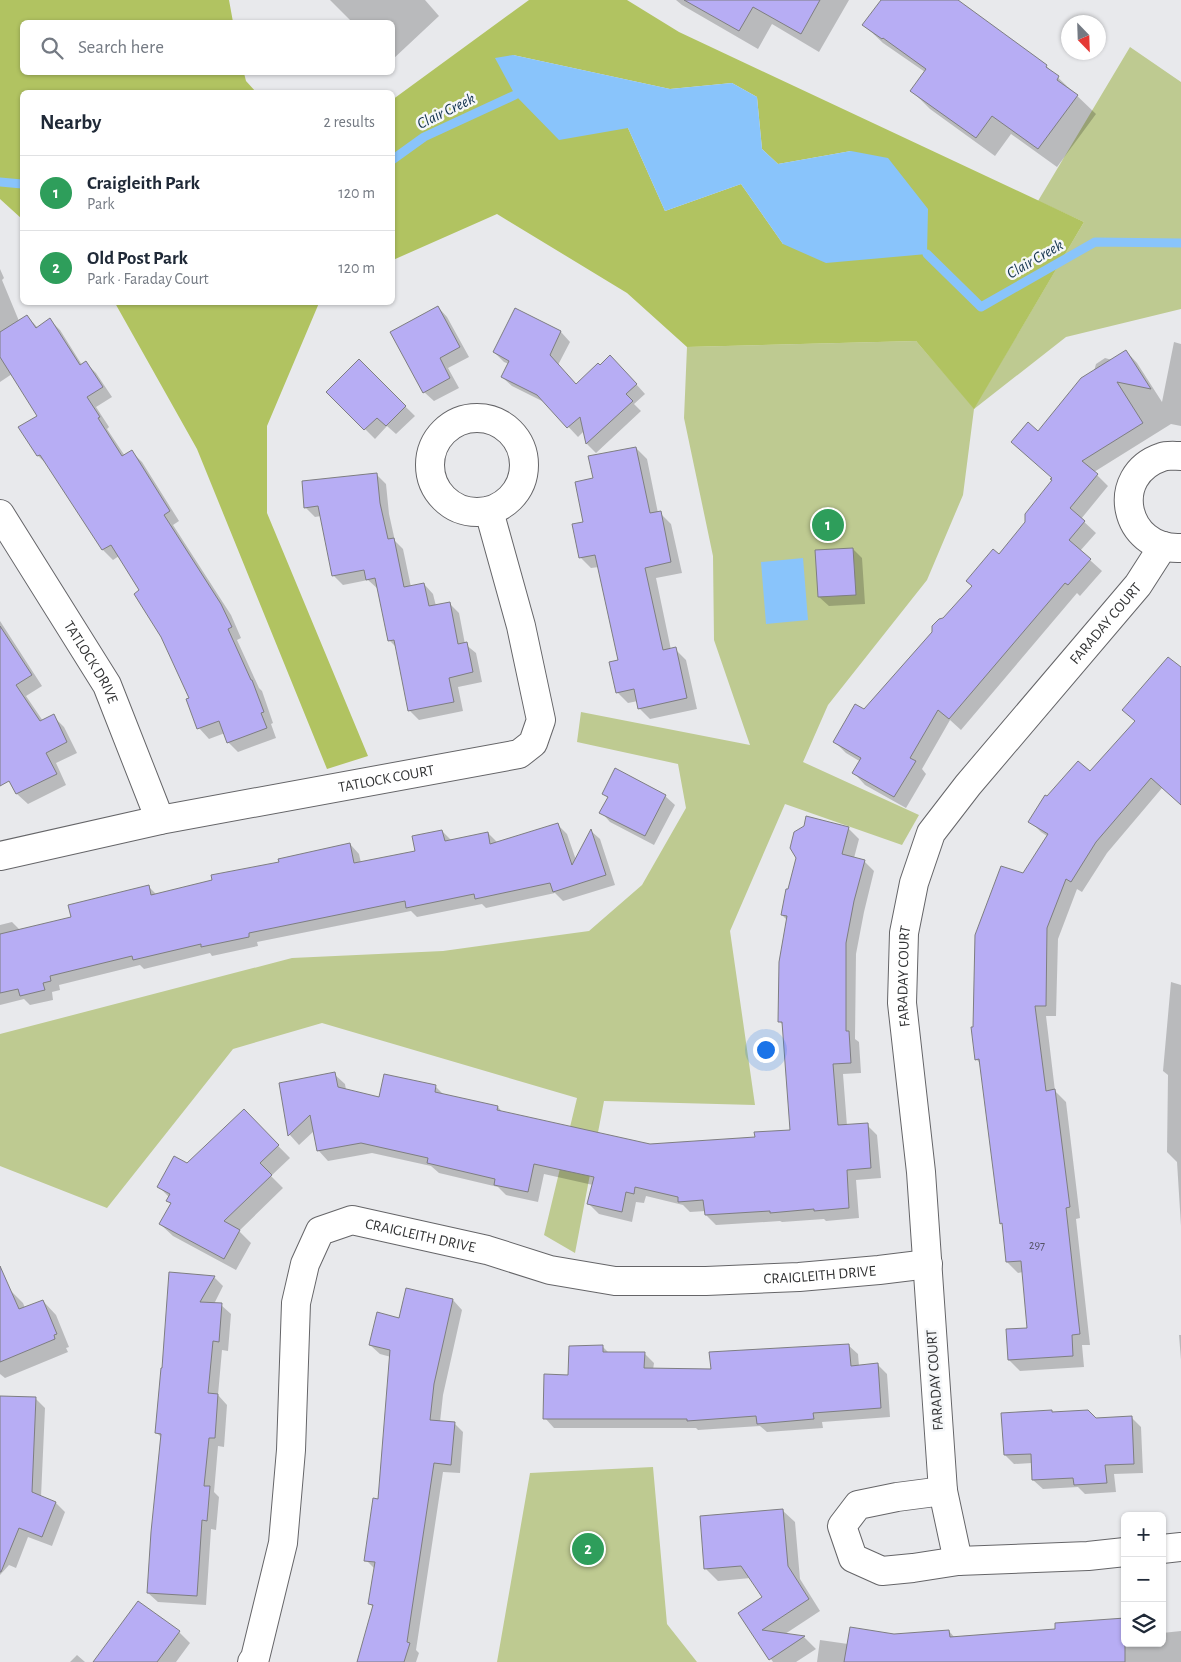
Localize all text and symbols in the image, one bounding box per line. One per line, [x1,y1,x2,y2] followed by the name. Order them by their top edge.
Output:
[1061,15,1106,60] north arrow
[20,20,395,75] search box
[38,34,66,62] icon: search
[78,38,164,57] text: Search here
[414,90,478,132] water label: Clair Creek
[40,112,101,133] text: Nearby
[323,114,375,130] text: 2 results
[87,174,200,193] text: Craigleith Park
[53,185,59,201] text: 1
[338,185,375,201] text: 120 m
[87,196,115,212] text: Park
[1004,236,1066,282] water label: Clair Creek
[87,249,188,268] text: Old Post Park
[52,260,60,276] text: 2
[338,260,375,276] text: 120 m
[87,271,209,287] text: Park · Faraday Court
[812,506,844,544] pin: 1
[1067,579,1144,667] street label: FARADAY COURT
[61,618,121,705] street label: TATLOCK DRIVE
[337,762,436,795] street label: TATLOCK COURT
[894,924,913,1028] street label: FARADAY COURT
[753,1037,779,1063] your location
[364,1216,477,1255] street label: CRAIGLEITH DRIVE
[1029,1239,1045,1251] house number: 297
[763,1263,876,1286] street label: CRAIGLEITH DRIVE
[924,1328,946,1431] street label: FARADAY COURT
[1121,1512,1166,1647] map controls
[1121,1512,1166,1557] button: +
[572,1530,604,1568] pin: 2
[1121,1557,1166,1602] button: −
[1121,1602,1166,1647] button: layers

